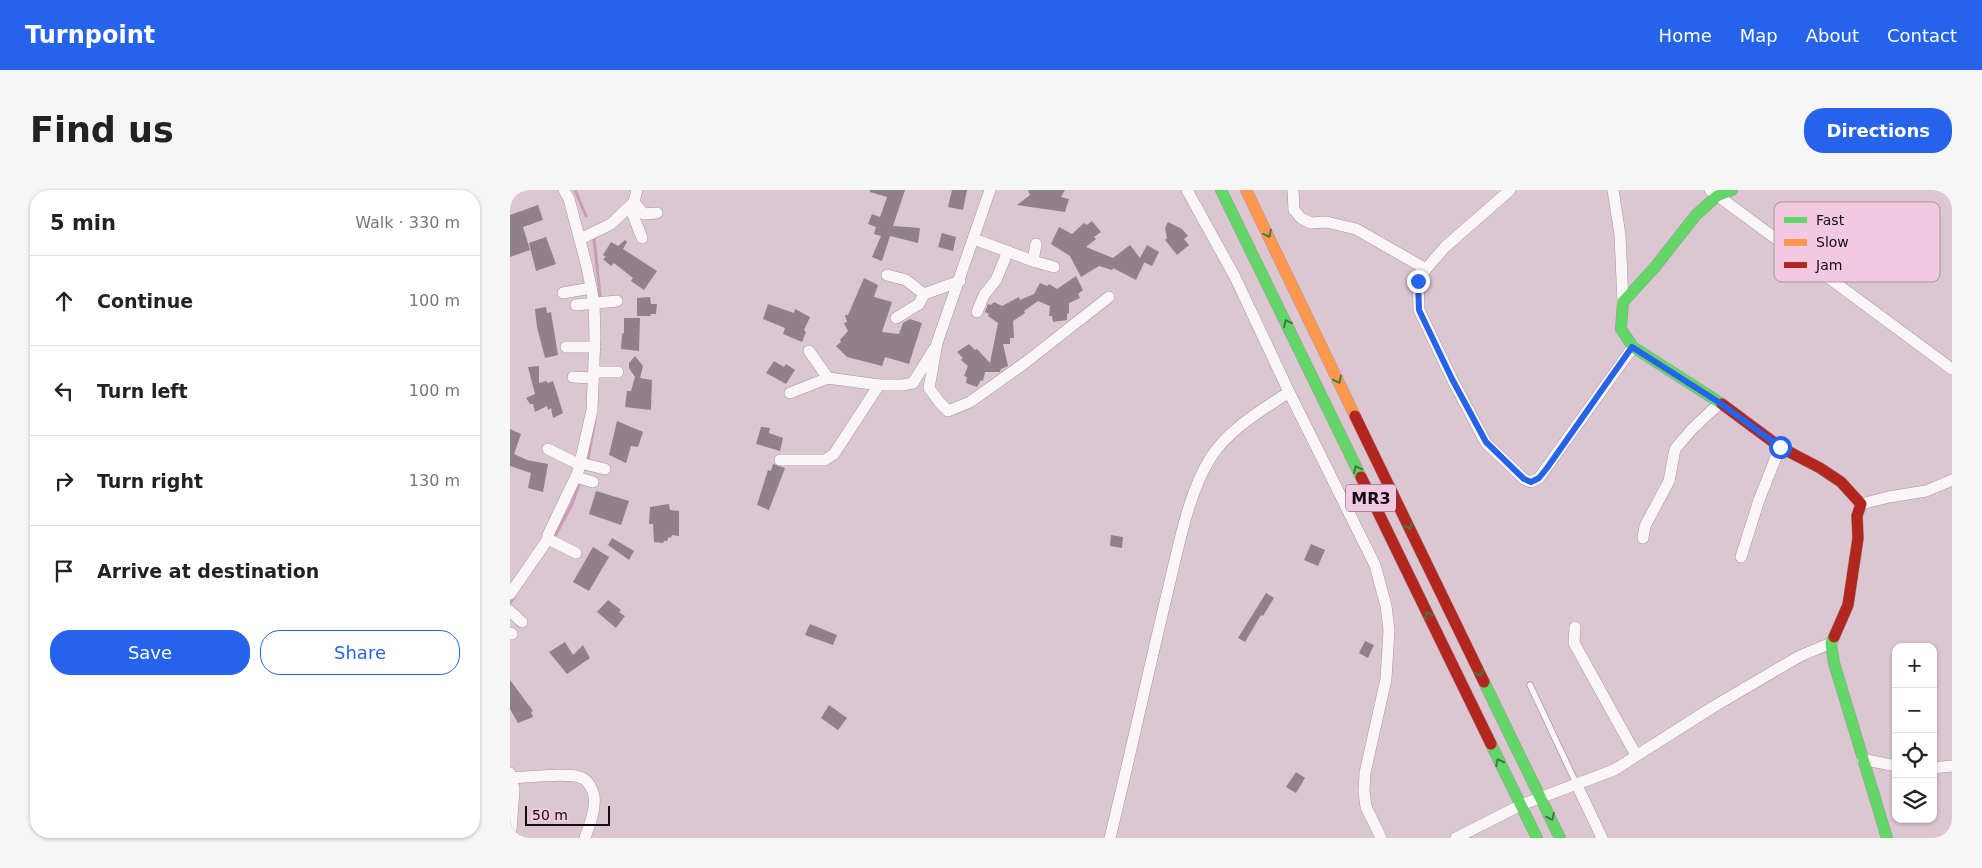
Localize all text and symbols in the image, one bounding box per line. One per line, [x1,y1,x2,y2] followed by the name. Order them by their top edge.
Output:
[25,21,155,49] text: Turnpoint
[1659,25,1712,46] text: Home
[1740,25,1778,46] text: Map
[1806,25,1859,46] text: About
[1887,25,1957,46] text: Contact
[1804,108,1952,153] button: Directions
[30,110,174,150] text: Find us
[1774,202,1940,282] legend
[50,211,116,235] text: 5 min
[1816,212,1845,228] text: Fast
[355,213,460,232] text: Walk · 330 m
[1261,229,1272,238] one-way arrow
[1816,234,1849,250] text: Slow
[1815,257,1842,273] text: Jam
[1407,270,1430,293] route end
[50,287,78,315] icon: ahead
[97,290,193,312] text: Continue
[409,291,460,310] text: 100 m
[1283,319,1293,328] one-way arrow
[1332,375,1343,384] one-way arrow
[50,377,78,405] icon: left
[97,380,188,402] text: Turn left
[409,381,460,400] text: 100 m
[1769,436,1792,459] route start
[1353,465,1363,474] one-way arrow
[50,467,78,495] icon: right
[97,470,203,492] text: Turn right
[409,471,460,490] text: 130 m
[1346,484,1396,512] road number: MR3
[1403,521,1413,530] one-way arrow
[50,557,78,585] icon: arrive
[97,560,319,582] text: Arrive at destination
[1424,612,1434,621] one-way arrow
[50,630,250,675] button: Save
[260,630,460,675] button: Share
[1892,643,1937,823] map controls
[1892,643,1937,688] button: +
[1474,668,1484,677] one-way arrow
[1892,688,1937,733] button: −
[1892,733,1937,778] button: locate
[1495,758,1505,767] one-way arrow
[1892,778,1937,823] button: layers
[525,803,610,826] scale bar
[532,807,568,823] text: 50 m
[1545,812,1555,821] one-way arrow

